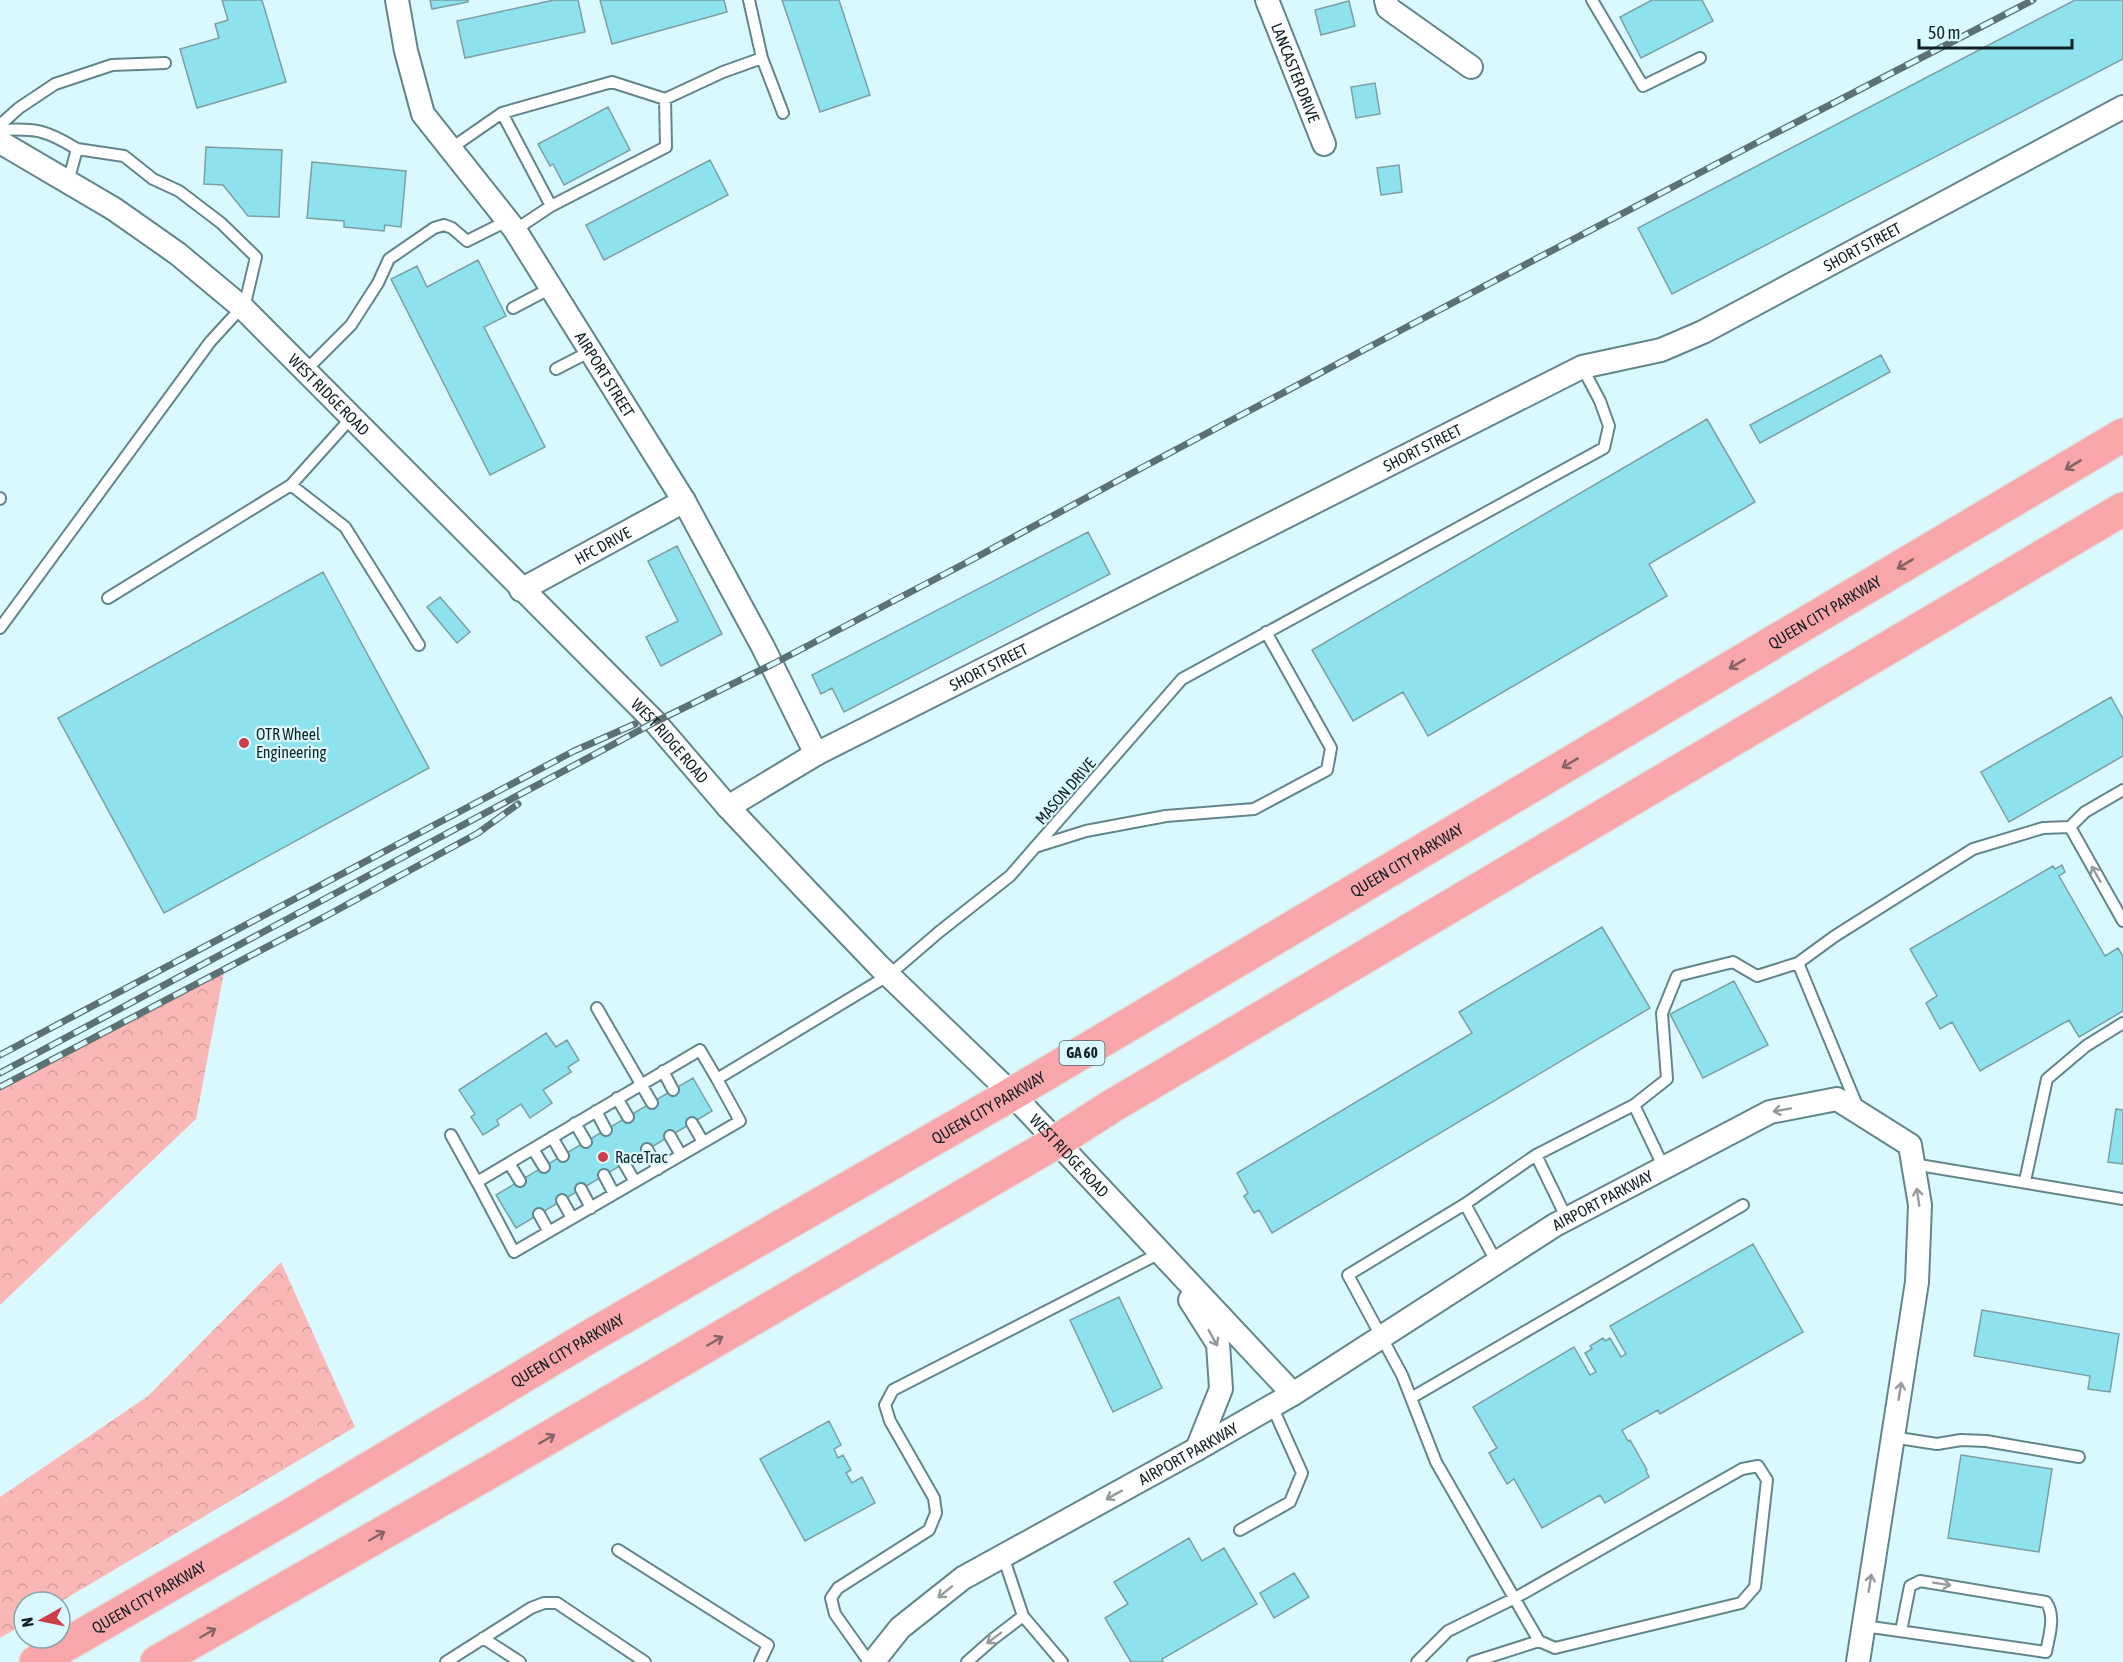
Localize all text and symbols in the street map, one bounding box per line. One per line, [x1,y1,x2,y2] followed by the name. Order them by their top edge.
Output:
[1919,12,2072,50] scale bar
[1268,20,1323,125] street label: LANCASTER DRIVE
[1928,22,1960,43] text: 50 m
[1820,219,1904,275] street label: SHORT STREET
[572,328,638,420] street label: AIRPORT STREET
[285,350,373,439] street label: WEST RIDGE ROAD
[1380,420,1464,475] street label: SHORT STREET
[2065,459,2082,471] one-way arrow
[572,523,634,568] street label: HFC DRIVE
[1897,559,1914,571] one-way arrow
[1765,571,1885,652] street label: QUEEN CITY PARKWAY
[946,640,1031,694] street label: SHORT STREET
[1729,658,1746,670] one-way arrow
[628,695,712,787] street label: WEST RIDGE ROAD
[256,725,327,762] place label: OTR Wheel Engineering
[237,736,251,750] marker: OTR Wheel Engineering
[1031,754,1099,828] street label: MASON DRIVE
[1562,758,1579,770] one-way arrow
[1347,819,1467,900] street label: QUEEN CITY PARKWAY
[2090,866,2102,883] one-way arrow
[1060,1041,1104,1065] road number: GA 60
[928,1067,1049,1147] street label: QUEEN CITY PARKWAY
[1772,1105,1792,1116] one-way arrow
[1026,1110,1113,1201] street label: WEST RIDGE ROAD
[615,1148,668,1166] place label: RaceTrac
[596,1150,610,1164] marker: RaceTrac
[1549,1166,1656,1234] street label: AIRPORT PARKWAY
[1913,1188,1924,1208] one-way arrow
[508,1310,628,1391] street label: QUEEN CITY PARKWAY
[1207,1329,1219,1346] one-way arrow
[706,1335,723,1347] one-way arrow
[1894,1381,1905,1401] one-way arrow
[1135,1418,1242,1488] street label: AIRPORT PARKWAY
[538,1433,555,1445] one-way arrow
[1106,1489,1123,1501] one-way arrow
[368,1530,385,1542] one-way arrow
[89,1557,209,1637] street label: QUEEN CITY PARKWAY
[1865,1574,1876,1594] one-way arrow
[1932,1579,1952,1590] one-way arrow
[937,1585,953,1598] one-way arrow
[12,1590,72,1650] north arrow
[18,1616,37,1628] text: N
[199,1627,216,1639] one-way arrow
[987,1632,1003,1644] one-way arrow

